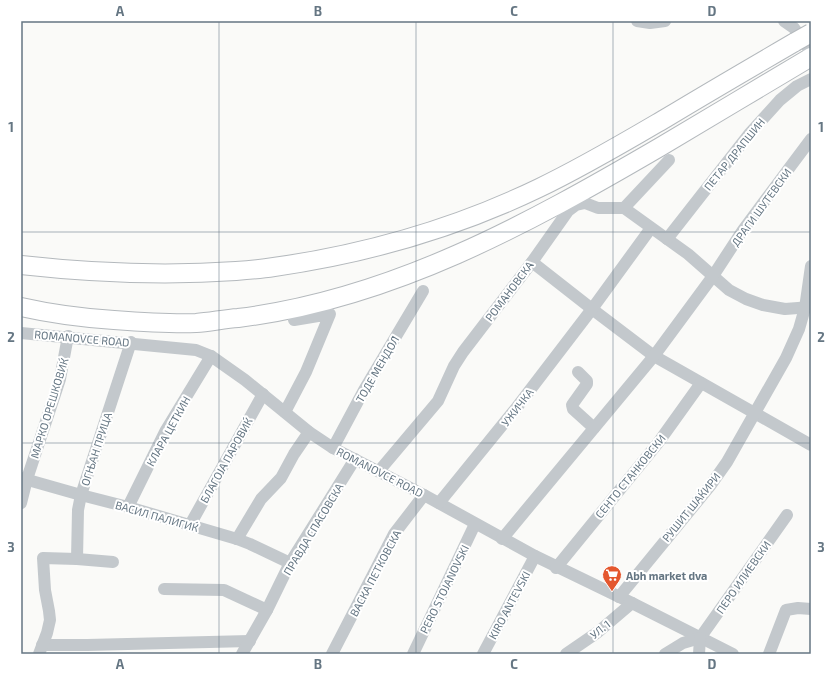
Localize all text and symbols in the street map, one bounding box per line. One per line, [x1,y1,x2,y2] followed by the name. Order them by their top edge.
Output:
[116,3,125,19] text: A
[314,3,322,19] text: B
[510,3,518,19] text: C
[708,3,717,19] text: D
[701,115,767,193] street label: ПЕТАР ДРАПШИН
[8,119,14,135] text: 1
[818,119,824,135] text: 1
[728,166,794,248] street label: ДРАГИ ШУТЕВСКИ
[482,258,536,323] street label: РОМАНОВСКА
[34,327,130,349] street label: ROMANOVCE ROAD
[7,329,15,345] text: 2
[817,329,825,345] text: 2
[353,333,401,405] street label: ТОДЕ МЕНДОЛ
[28,356,71,460] street label: МАРКО ОРЕШКОВИЌ
[498,386,536,428] street label: УЖИЧКА
[143,394,193,468] street label: КЛАРА ЦЕТКИН
[78,411,114,487] street label: ОГЊАН ПРИЦА
[197,415,255,505] street label: БЛАГОЈА ПАРОВИЌ
[592,432,668,520] street label: СЕНТО СТАНКОВСКИ
[335,445,425,499] street label: ROMANOVCE ROAD
[659,470,723,544] street label: РУШИТ ШАЌИРИ
[280,481,346,577] street label: ПРАВДА СПАСОВСКА
[114,498,200,534] street label: ВАСИЛ ПАЛИГИЌ
[347,527,403,618] street label: ВАСКА ПЕТКОВСКА
[713,538,773,616] street label: ПЕРО ИЛИЕВСКИ
[7,539,15,555] text: 3
[817,539,825,555] text: 3
[417,543,471,635] street label: PERO STOJANOVSKI
[601,564,623,592] supermarket icon: Abh market dva
[486,569,532,641] street label: KIRO ANTEVSKI
[626,569,707,582] place label: Abh market dva
[587,617,613,641] street label: УЛ. 1
[116,656,125,672] text: A
[314,656,322,672] text: B
[510,656,518,672] text: C
[708,656,717,672] text: D

